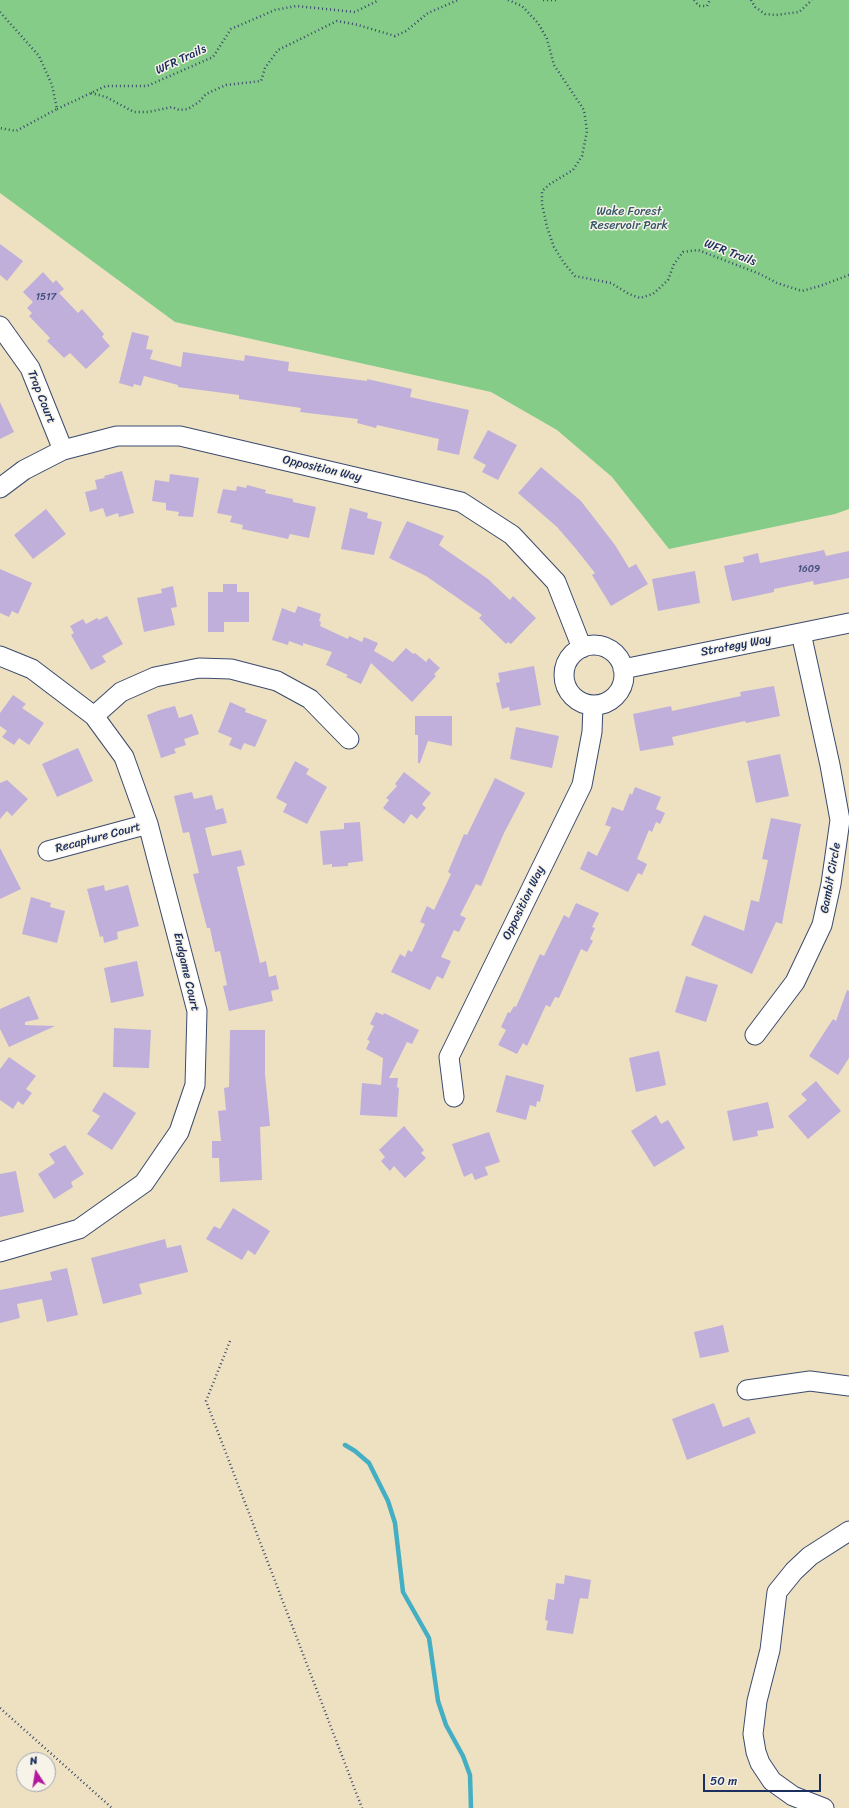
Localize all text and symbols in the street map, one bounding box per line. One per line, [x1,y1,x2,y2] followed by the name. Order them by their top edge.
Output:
[153,42,209,78] street label: WFR Trails
[590,205,668,233] park label: Wake Forest Reservoir Park
[702,237,758,269] street label: WFR Trails
[36,291,56,303] house number: 1517
[24,368,58,426] street label: Trap Court
[281,453,363,485] street label: Opposition Way
[798,563,820,575] house number: 1609
[699,632,773,660] street label: Strategy Way
[54,820,142,856] street label: Recapture Court
[818,841,844,915] street label: Gambit Circle
[500,864,548,942] street label: Opposition Way
[170,931,202,1013] street label: Endgame Court
[28,1751,39,1771] text: N
[16,1752,56,1792] north arrow
[705,1766,823,1792] scale bar
[710,1770,737,1792] text: 50 m

